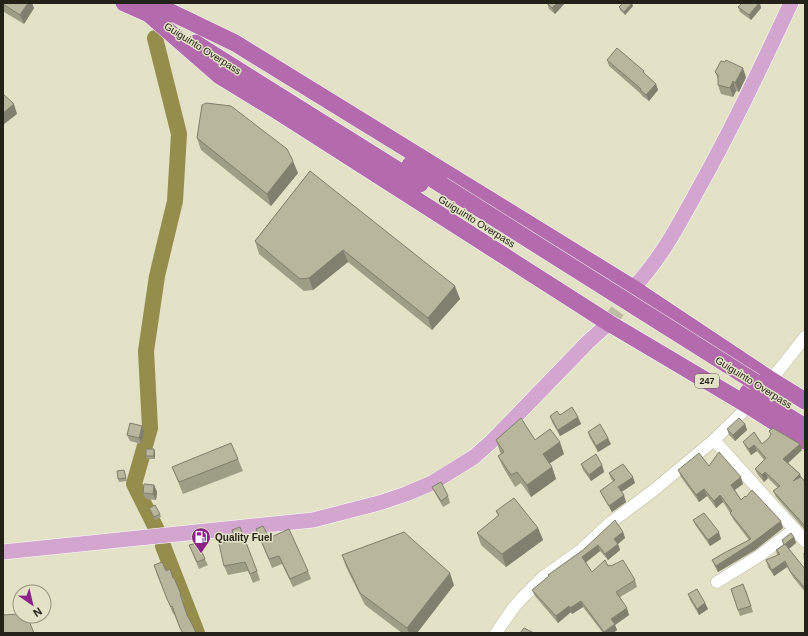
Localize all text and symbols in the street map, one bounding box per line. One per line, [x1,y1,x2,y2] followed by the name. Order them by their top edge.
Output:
[162,20,243,77] street label: Guiguinto Overpass
[436,193,517,250] street label: Guiguinto Overpass
[713,354,794,411] street label: Guiguinto Overpass
[695,374,719,388] road number: 247
[190,526,212,554] fuel station icon: Quality Fuel
[215,532,272,543] place label: Quality Fuel
[12,584,52,624] north arrow
[31,605,44,620] text: N

